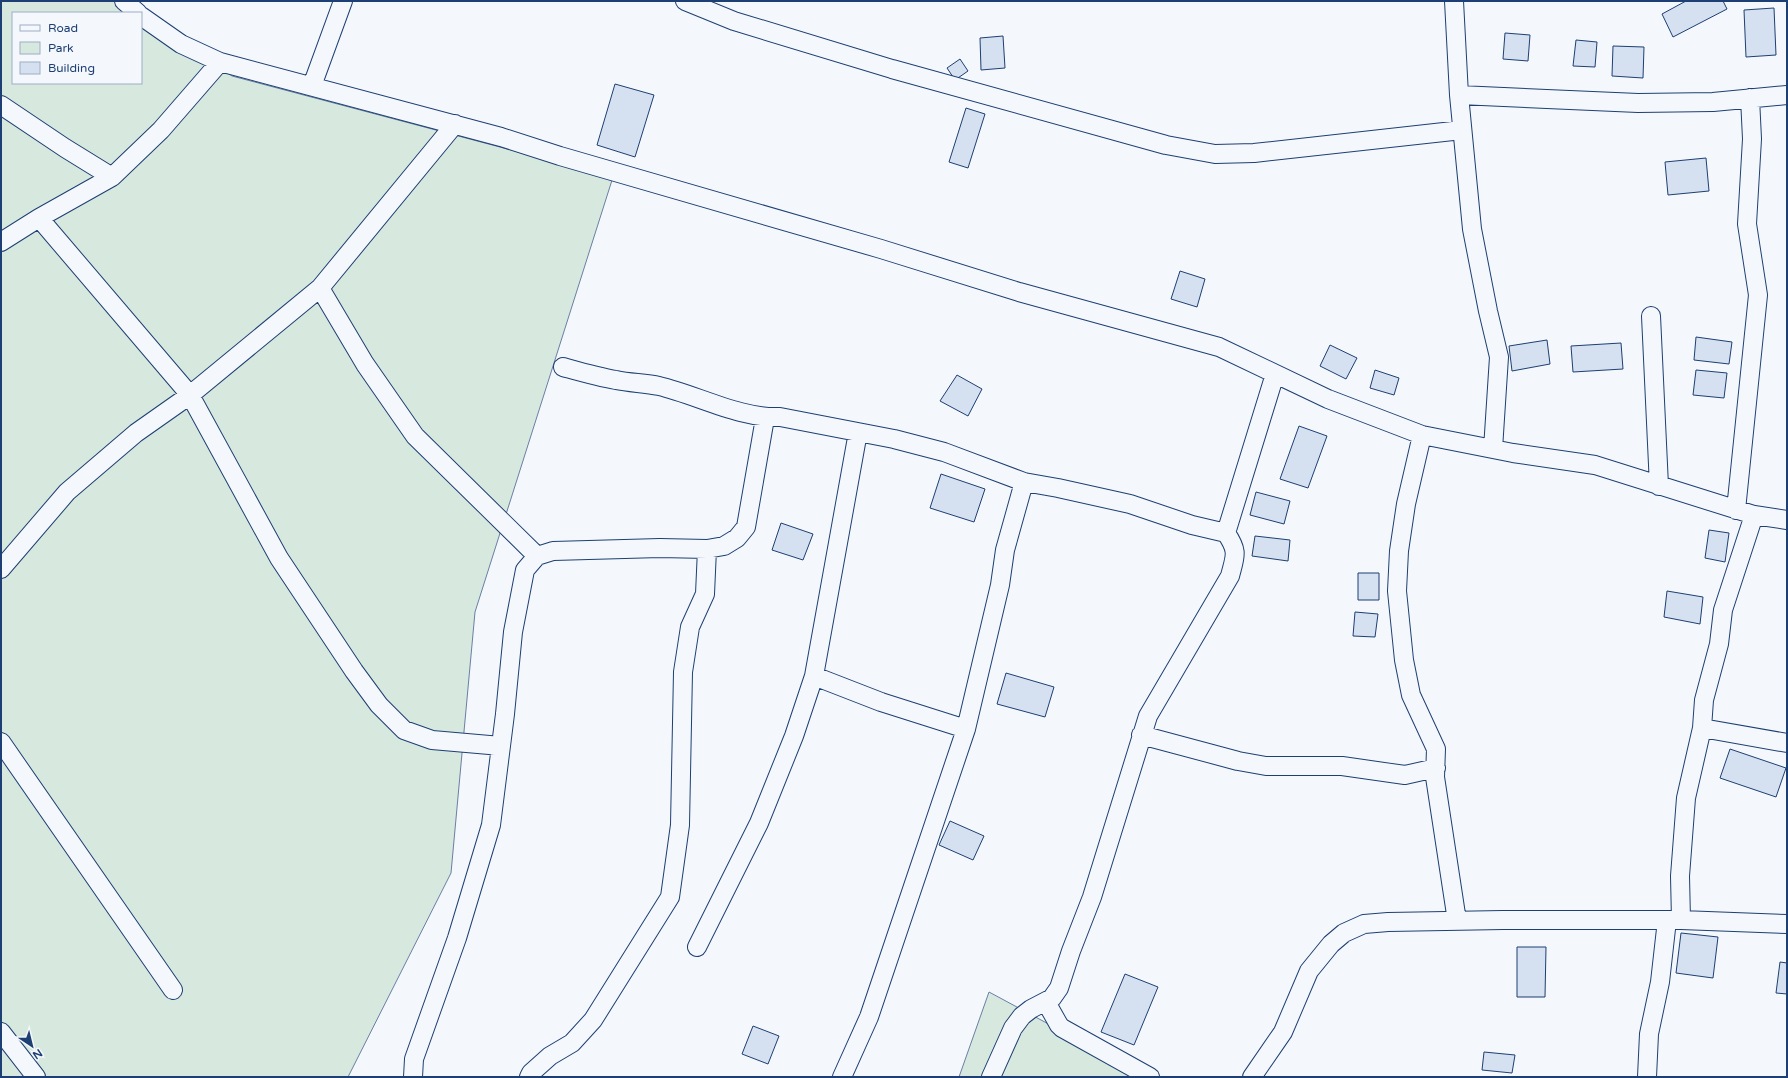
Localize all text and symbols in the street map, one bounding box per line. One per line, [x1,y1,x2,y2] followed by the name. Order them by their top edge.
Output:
[12,12,142,84] legend
[48,21,78,35] text: Road
[48,41,74,55] text: Park
[48,61,95,75] text: Building
[12,1026,52,1066] north arrow
[30,1046,45,1062] text: N

